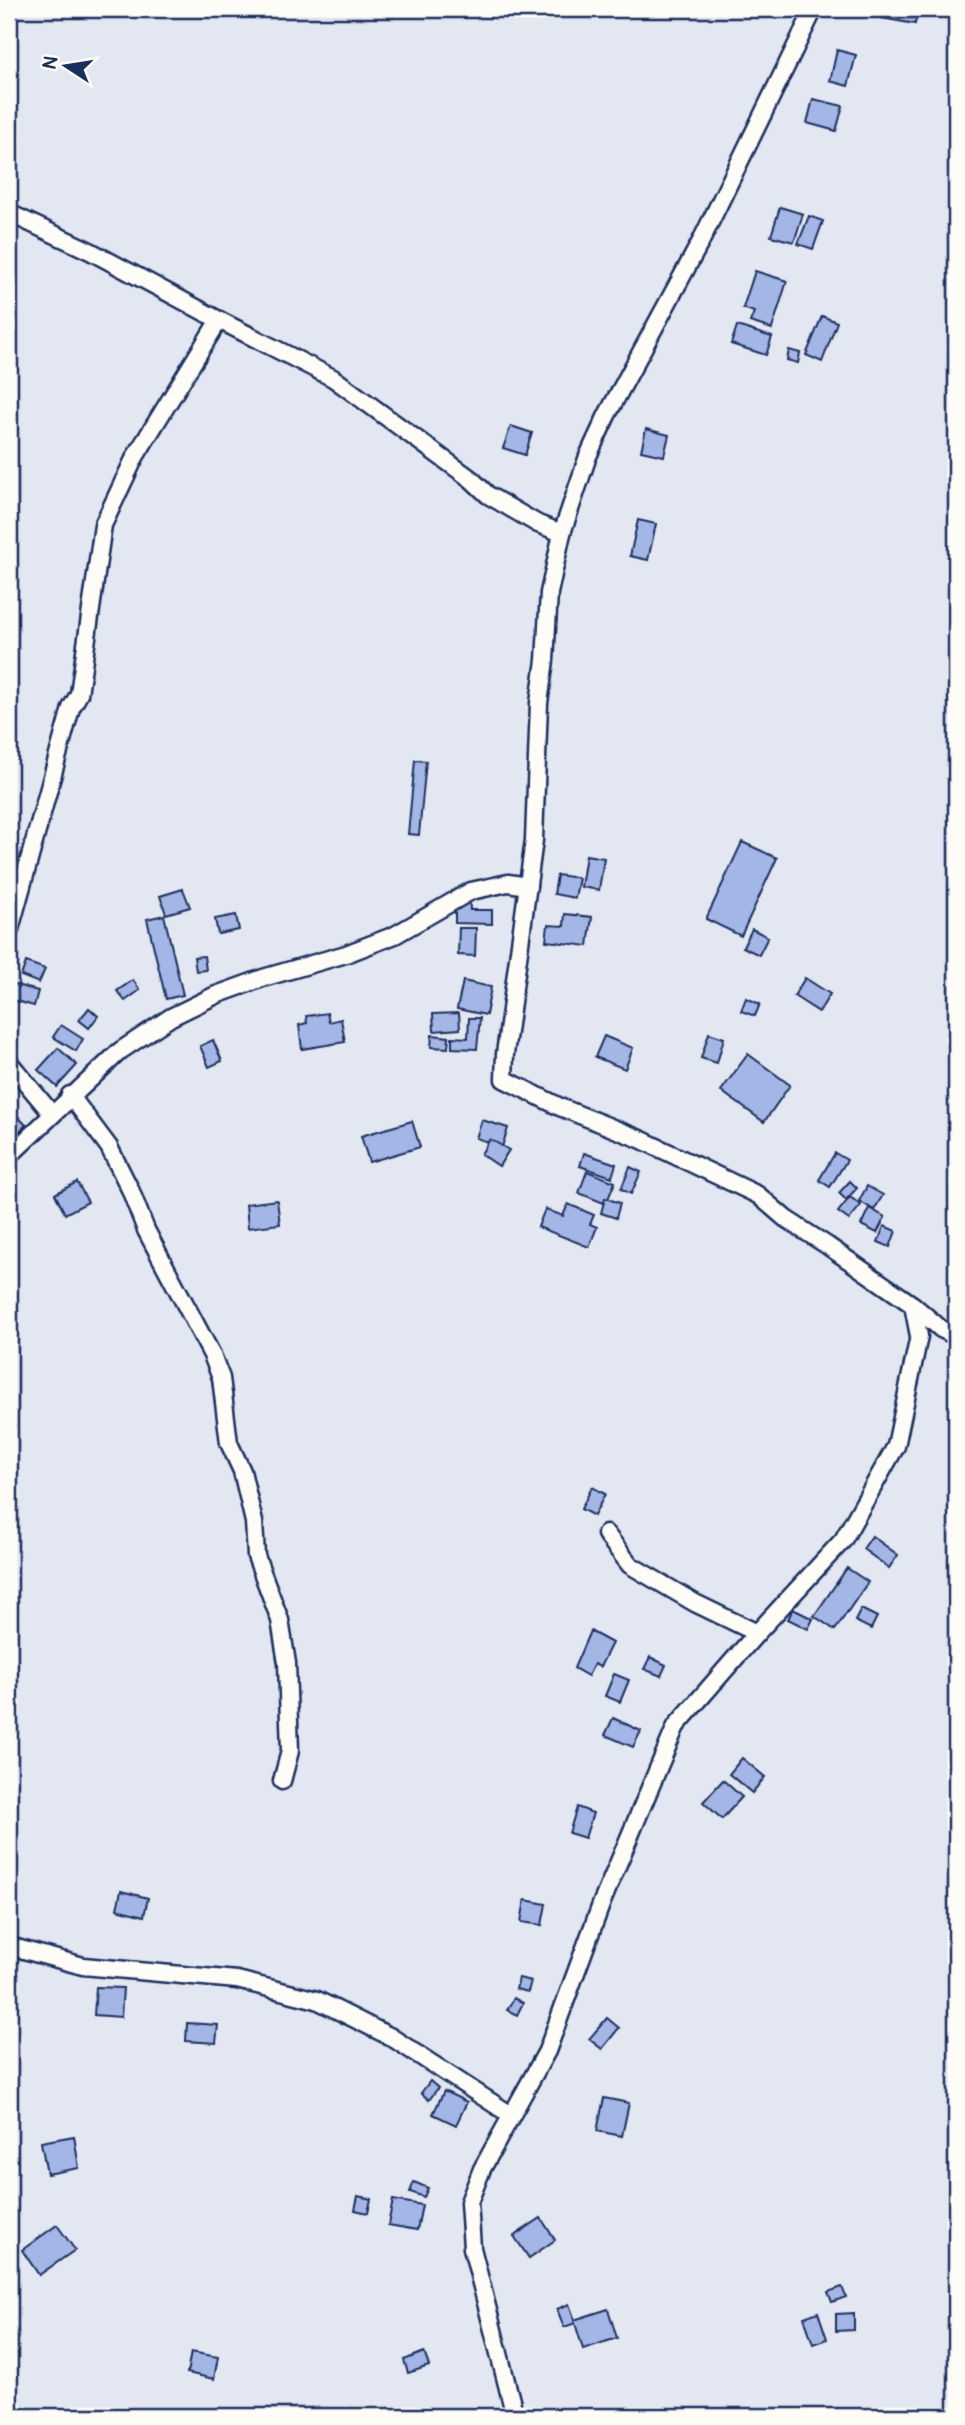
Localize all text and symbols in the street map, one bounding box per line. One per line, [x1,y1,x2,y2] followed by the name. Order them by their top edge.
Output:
[32,32,102,102] north arrow
[37,54,63,71] text: N

